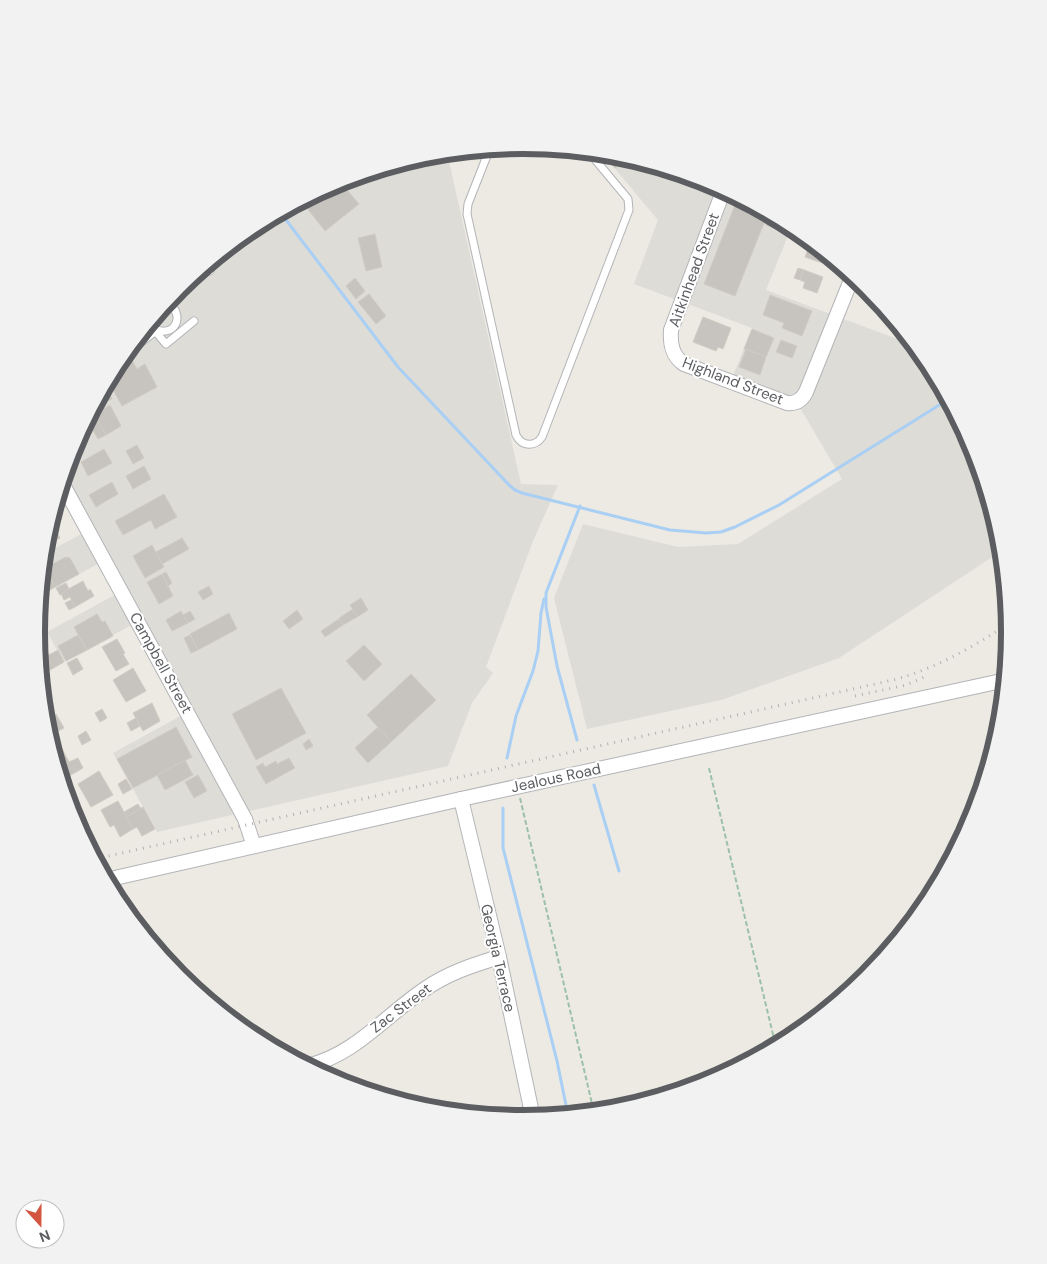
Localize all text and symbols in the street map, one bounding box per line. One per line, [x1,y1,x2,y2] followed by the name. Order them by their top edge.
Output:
[664,210,724,330] street label: Aitkinhead Street
[680,353,787,410] street label: Highland Street
[125,609,197,717] street label: Campbell Street
[509,759,603,797] street label: Jealous Road
[476,902,520,1014] street label: Georgia Terrace
[366,978,436,1037] street label: Zac Street
[15,1199,65,1249] north arrow
[37,1226,53,1246] text: N

